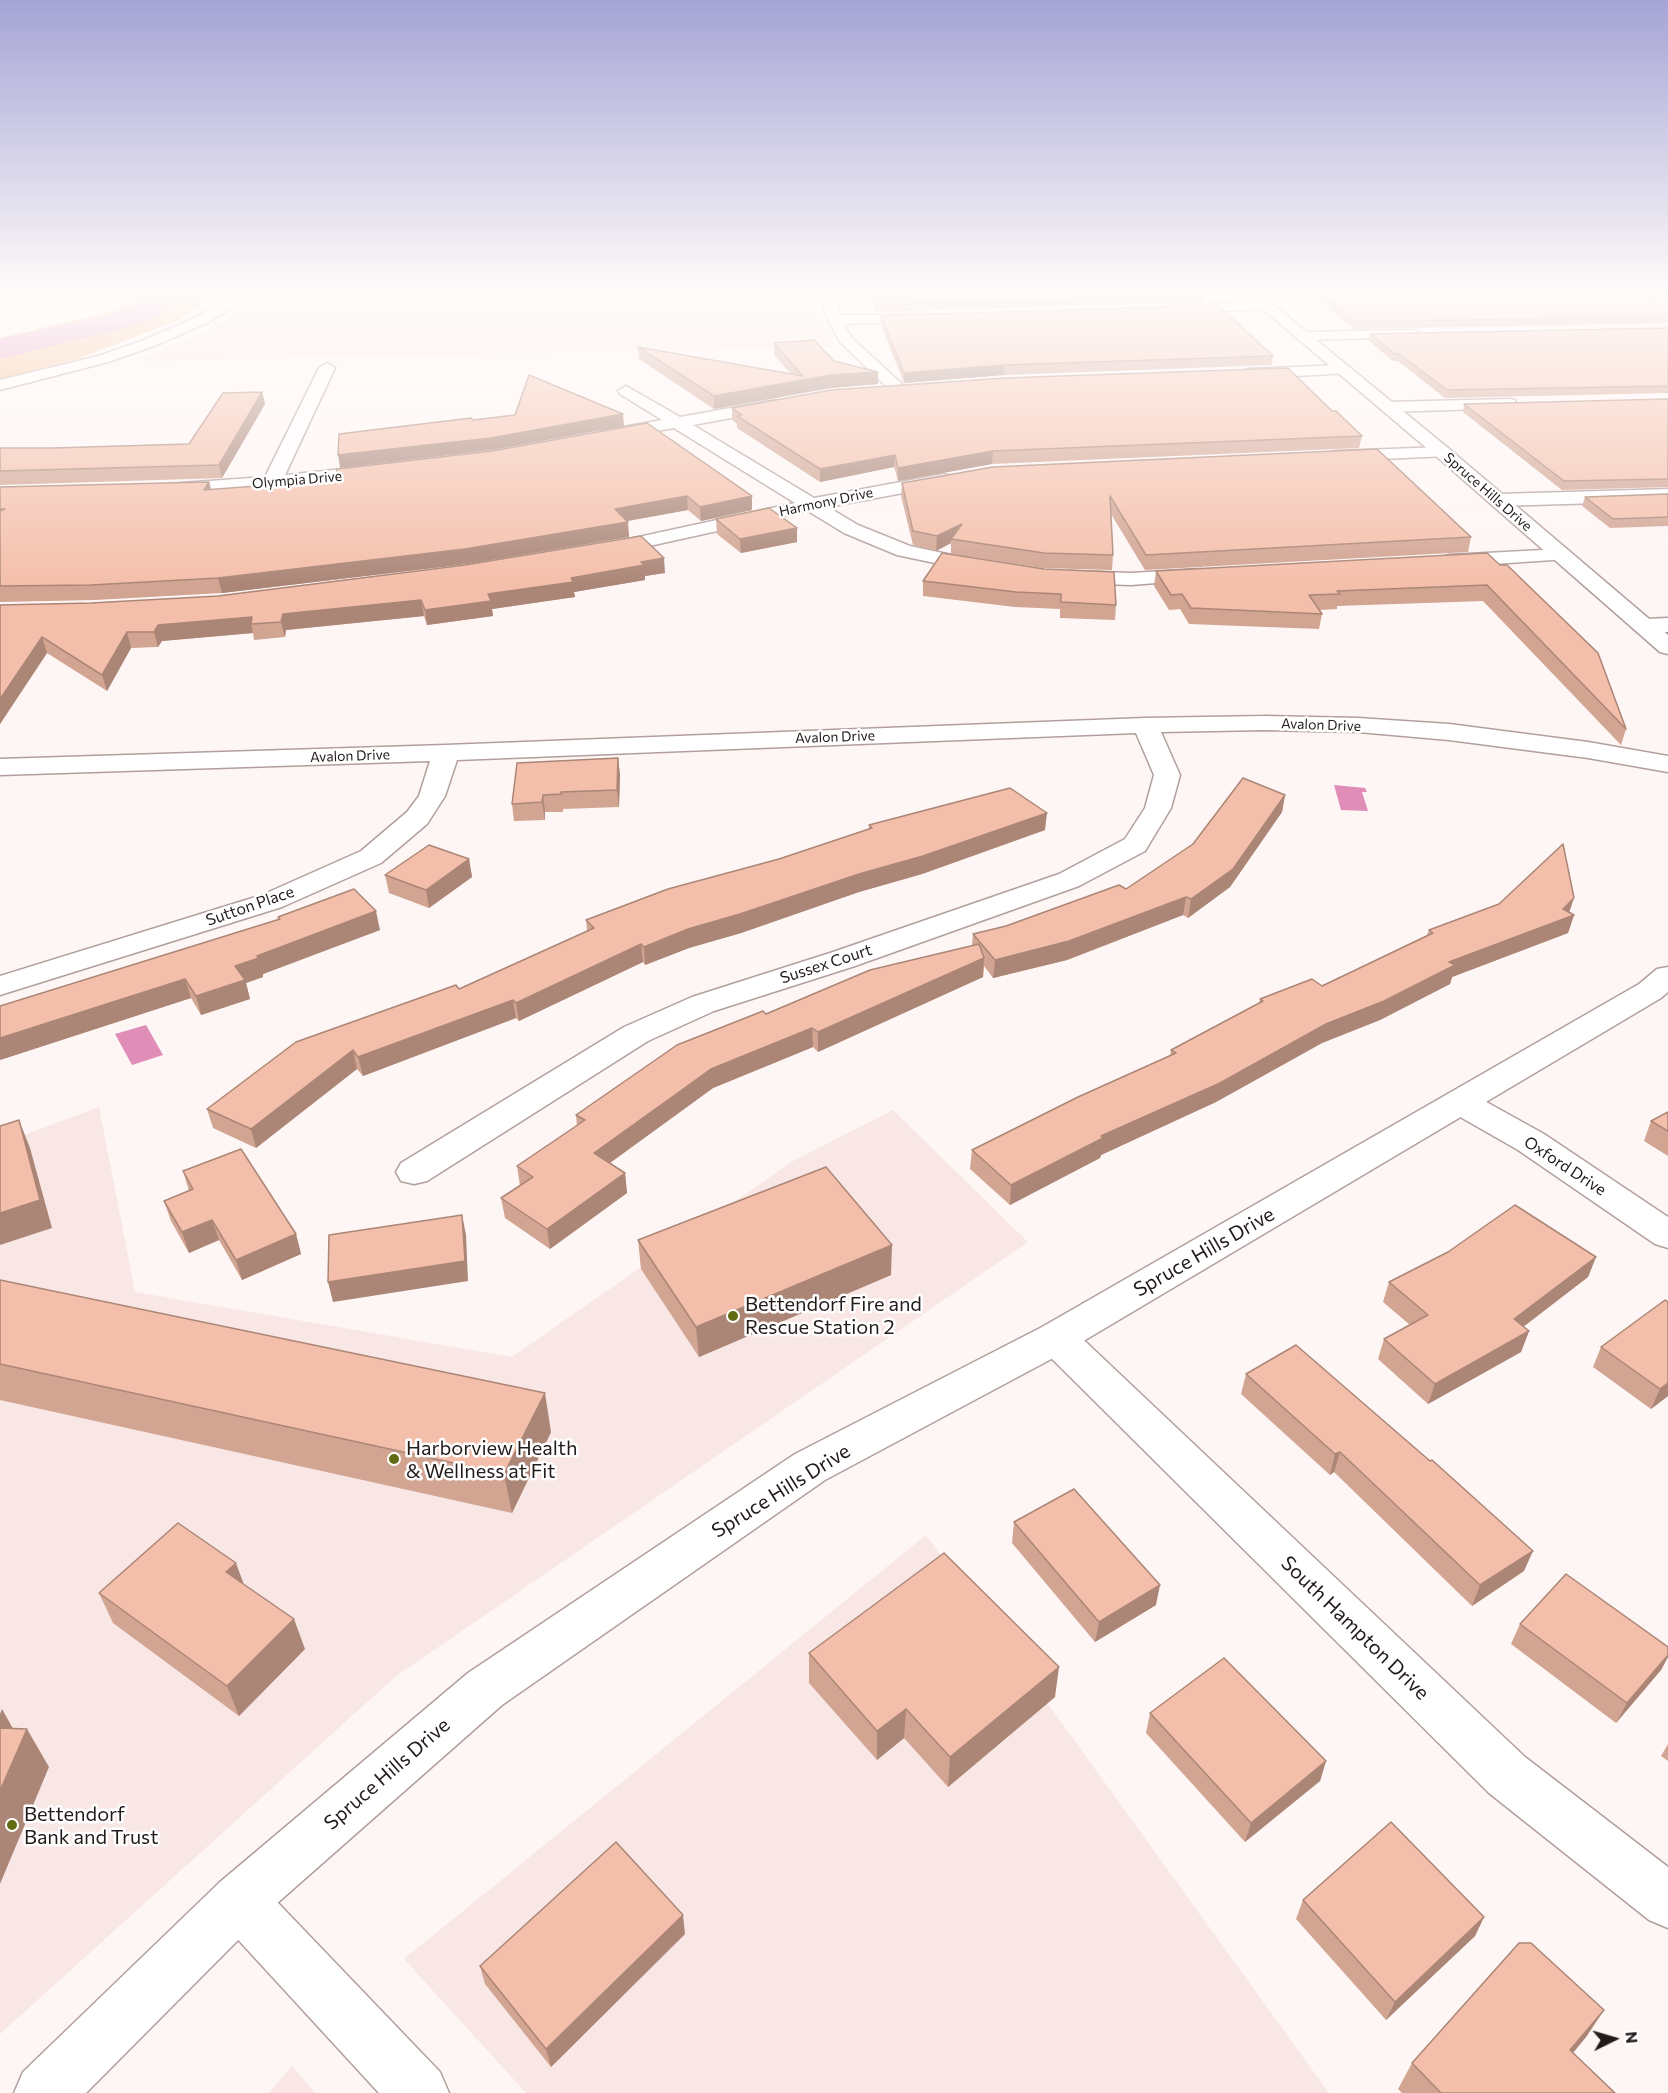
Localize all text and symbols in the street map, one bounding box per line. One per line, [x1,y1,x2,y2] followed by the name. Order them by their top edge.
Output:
[1441,449,1535,535] street label: Spruce Hills Drive
[251,468,343,492] street label: Olympia Drive
[777,484,875,520] street label: Harmony Drive
[1281,715,1361,735] street label: Avalon Drive
[795,727,875,747] street label: Avalon Drive
[310,746,390,766] street label: Avalon Drive
[203,882,297,930] street label: Sutton Place
[778,940,874,988] street label: Sussex Court
[1520,1132,1610,1200] street label: Oxford Drive
[1129,1202,1279,1302] street label: Spruce Hills Drive
[745,1292,922,1339] place label: Bettendorf Fire and Rescue Station 2
[726,1309,740,1323] marker: Bettendorf Fire and Rescue Station 2
[406,1436,577,1483] place label: Harborview Health & Wellness at Fit
[707,1439,855,1543] street label: Spruce Hills Drive
[387,1452,401,1466] marker: Harborview Health & Wellness at Fit
[1276,1551,1434,1705] street label: South Hampton Drive
[319,1713,455,1835] street label: Spruce Hills Drive
[24,1802,158,1849] place label: Bettendorf Bank and Trust
[5,1818,19,1832] marker: Bettendorf Bank and Trust
[1584,2009,1644,2069] north arrow
[1622,2031,1642,2044] text: N

